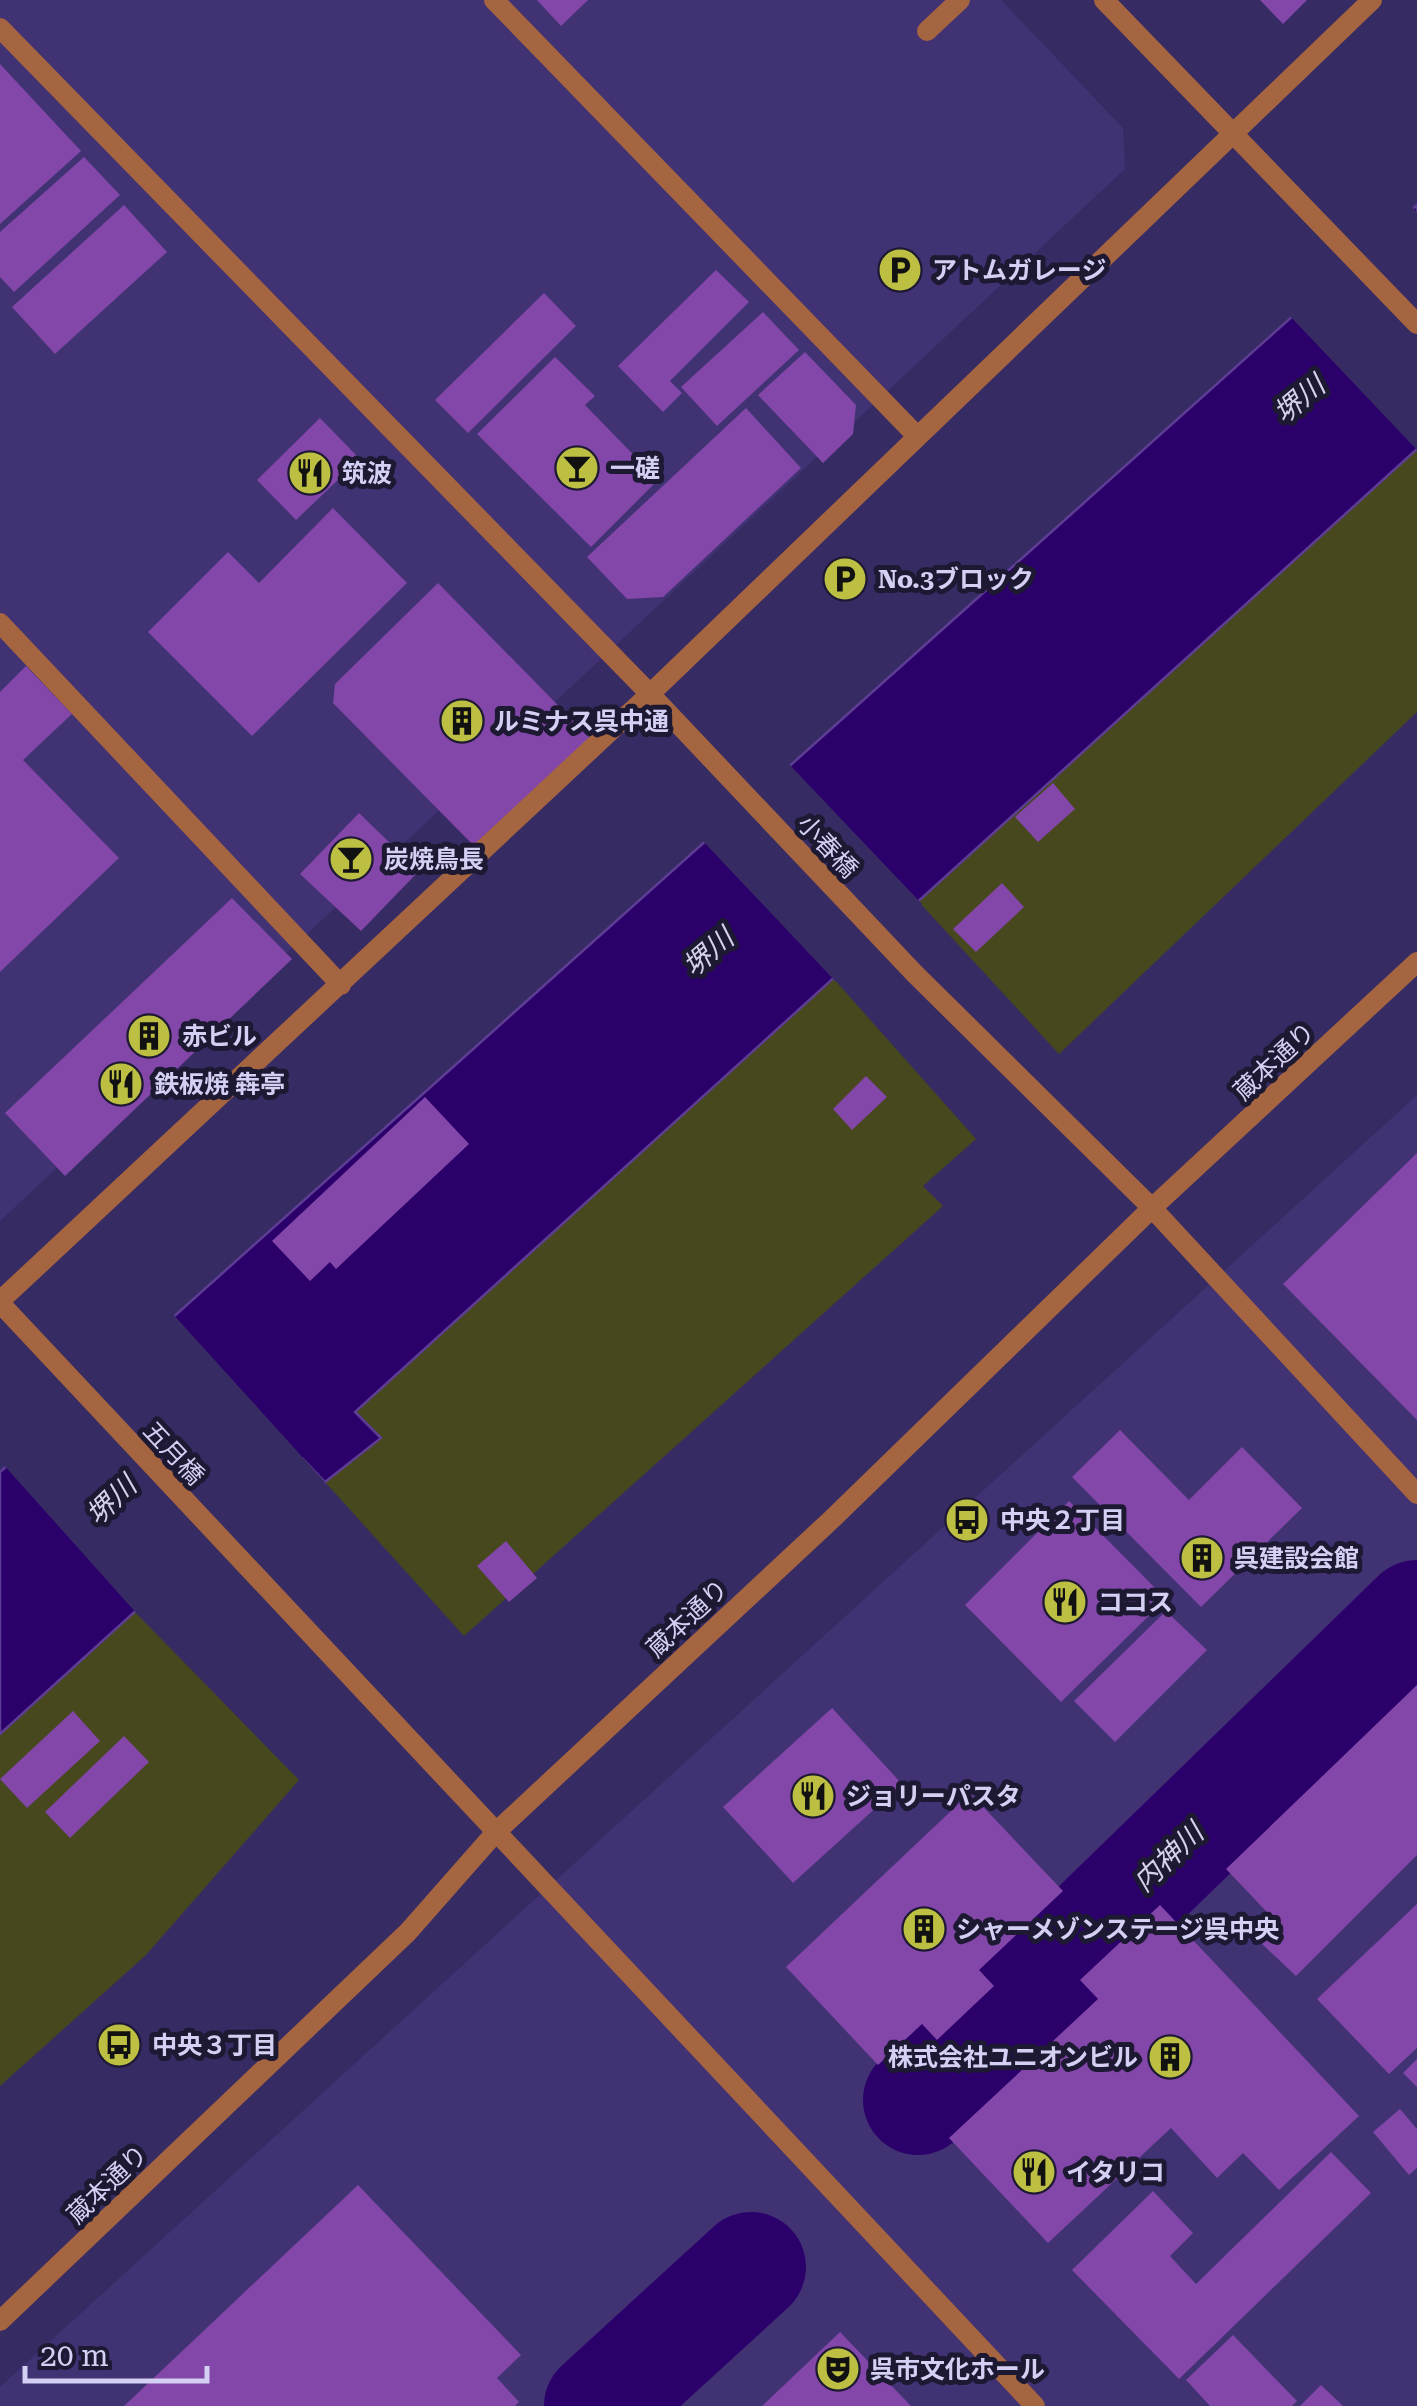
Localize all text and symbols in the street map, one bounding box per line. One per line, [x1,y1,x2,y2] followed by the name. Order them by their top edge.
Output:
[877,247,923,293] parking icon: アトムガレージ
[932,256,1107,285] place label: アトムガレージ
[1267,367,1334,430] water label: 堺川
[554,445,600,491] bar icon: 一磋
[287,450,333,496] restaurant icon: 筑波
[610,454,660,483] place label: 一磋
[342,459,392,488] place label: 筑波
[822,556,868,602] parking icon: No.3ブロック
[878,565,1034,594] place label: No.3ブロック
[439,698,485,744] building icon: ルミナス呉中通
[494,707,669,736] place label: ルミナス呉中通
[791,809,864,884] street label: 小春橋
[328,836,374,882] bar icon: 炭焼鳥長
[384,845,484,874] place label: 炭焼鳥長
[676,920,743,983] water label: 堺川
[126,1013,172,1059] building icon: 赤ビル
[1228,1017,1321,1106] street label: 蔵本通り
[182,1022,257,1051] place label: 赤ビル
[98,1061,144,1107] restaurant icon: 鉄板焼 犇亭
[154,1070,285,1099] place label: 鉄板焼 犇亭
[137,1416,210,1491] street label: 五月橋
[80,1467,145,1532] water label: 堺川
[944,1497,990,1543] bus stop icon: 中央２丁目
[1000,1506,1125,1535] place label: 中央２丁目
[1179,1535,1225,1581] building icon: 呉建設会館
[1234,1544,1359,1573] place label: 呉建設会館
[641,1574,734,1663] street label: 蔵本通り
[1042,1579,1088,1625] restaurant icon: ココス
[1098,1588,1173,1617] place label: ココス
[790,1773,836,1819] restaurant icon: ジョリーパスタ
[846,1782,1021,1811] place label: ジョリーパスタ
[1127,1814,1212,1898] water label: 内神川
[901,1906,947,1952] building icon: シャーメゾンステージ呉中央
[956,1915,1279,1944] place label: シャーメゾンステージ呉中央
[96,2022,142,2068] bus stop icon: 中央３丁目
[152,2031,277,2060] place label: 中央３丁目
[1147,2034,1193,2080] building icon: 株式会社ユニオンビル
[888,2043,1138,2072] place label: 株式会社ユニオンビル
[61,2139,153,2230] street label: 蔵本通り
[1011,2149,1057,2195] restaurant icon: イタリコ
[1066,2158,1165,2187] place label: イタリコ
[25,2321,208,2383] scale bar
[40,2338,109,2373] text: 20 m
[815,2346,861,2392] theatre icon: 呉市文化ホール
[870,2355,1045,2384] place label: 呉市文化ホール

